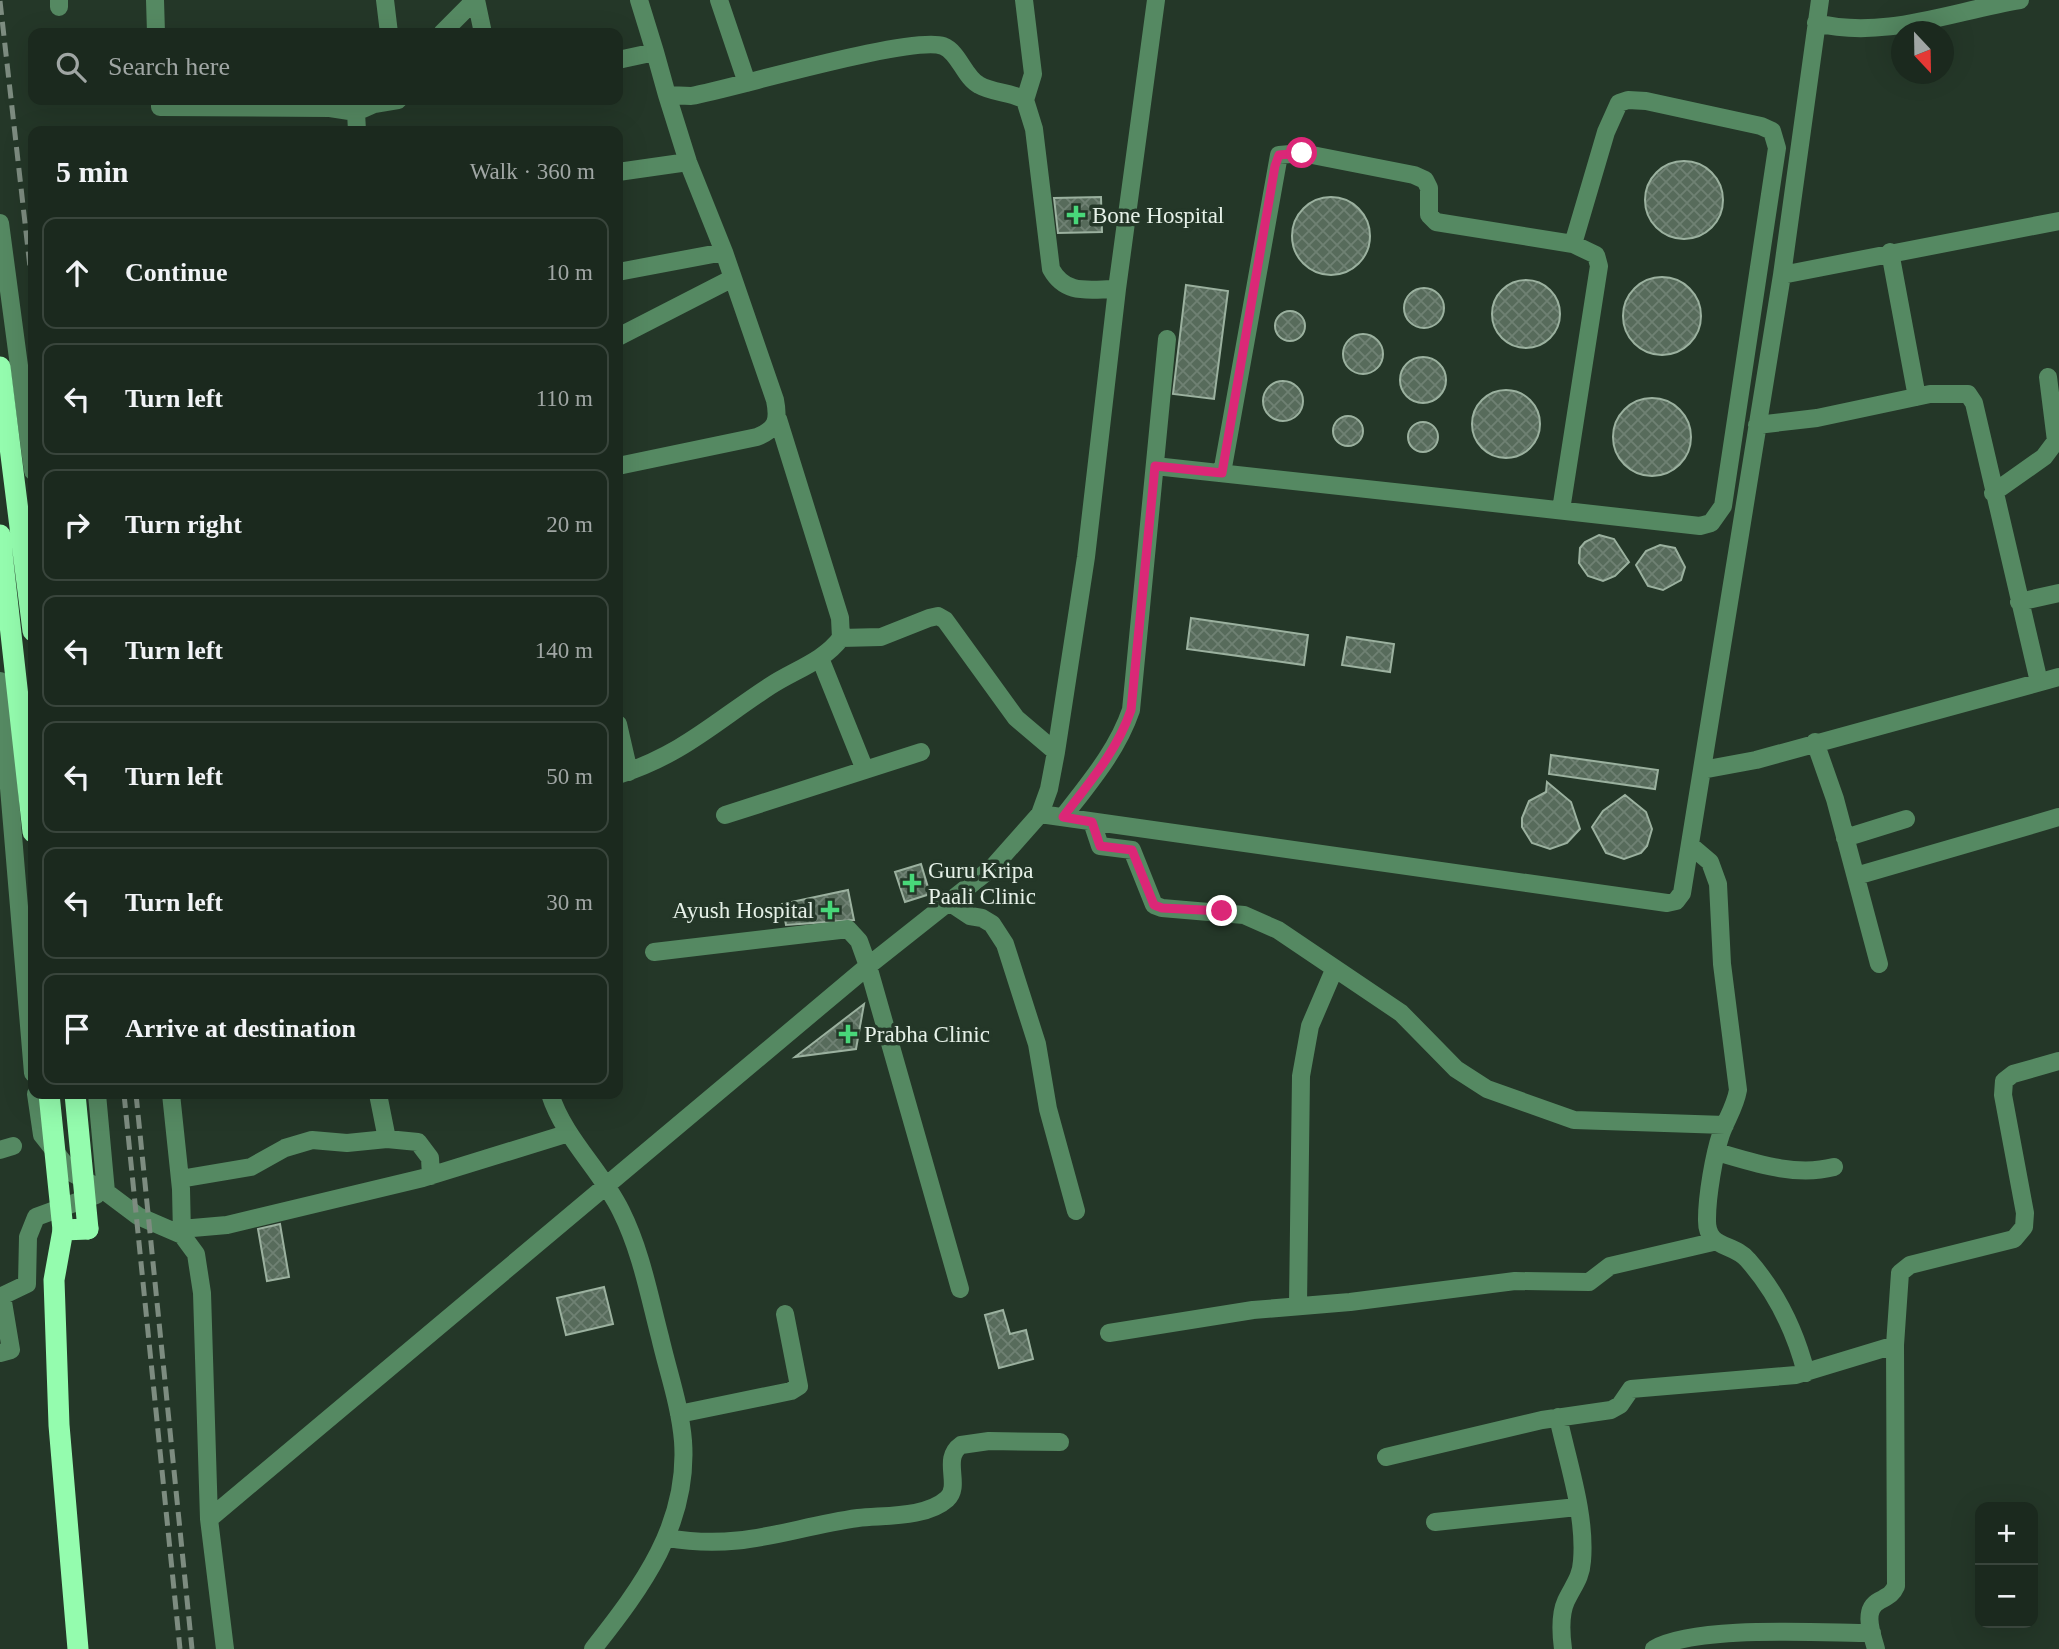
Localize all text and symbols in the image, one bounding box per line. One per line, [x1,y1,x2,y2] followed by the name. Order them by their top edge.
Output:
[1891,21,1954,84] north arrow
[28,28,623,105] search box
[52,48,90,86] icon: search
[108,52,230,81] text: Search here
[1286,137,1317,168] route start
[56,155,129,188] text: 5 min
[470,159,595,184] text: Walk · 360 m
[1092,203,1224,228] place label: Bone Hospital
[1066,205,1086,225] marker: Bone Hospital
[58,254,96,292] icon: ahead
[125,258,228,287] text: Continue
[546,260,593,285] text: 10 m
[58,380,96,418] icon: left
[125,384,223,413] text: Turn left
[536,386,593,411] text: 110 m
[58,506,96,544] icon: right
[125,510,242,539] text: Turn right
[546,512,593,537] text: 20 m
[58,632,96,670] icon: left
[125,636,223,665] text: Turn left
[535,638,593,663] text: 140 m
[58,758,96,796] icon: left
[125,762,223,791] text: Turn left
[546,764,593,789] text: 50 m
[928,858,1036,909] place label: Guru Kripa Paali Clinic
[902,873,922,893] marker: Guru Kripa Paali Clinic
[58,884,96,922] icon: left
[125,888,223,917] text: Turn left
[546,890,593,915] text: 30 m
[1206,895,1237,926] route end
[672,898,814,923] place label: Ayush Hospital
[820,900,840,920] marker: Ayush Hospital
[58,1010,96,1048] icon: arrive
[125,1014,356,1043] text: Arrive at destination
[864,1022,990,1047] place label: Prabha Clinic
[838,1024,858,1044] marker: Prabha Clinic
[1975,1502,2038,1628] map controls
[1975,1502,2038,1565] button: +
[1975,1565,2038,1628] button: −

